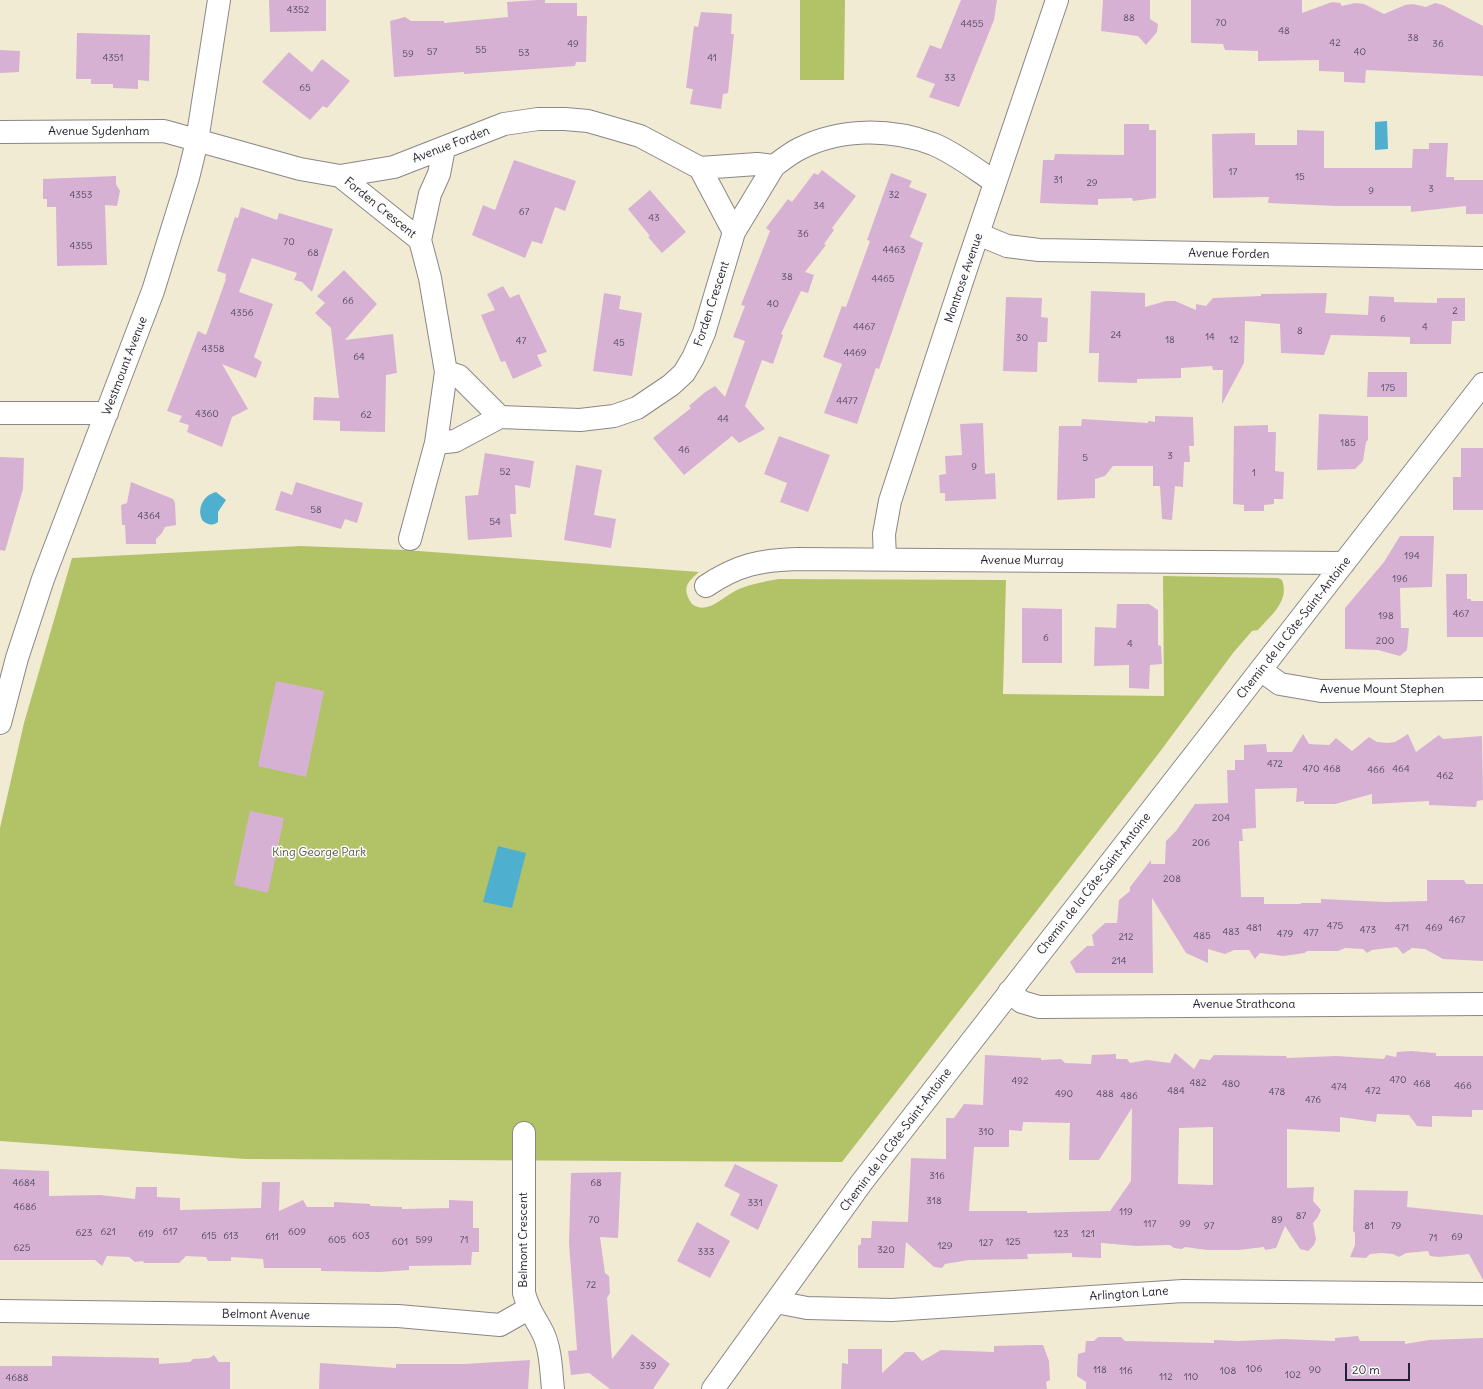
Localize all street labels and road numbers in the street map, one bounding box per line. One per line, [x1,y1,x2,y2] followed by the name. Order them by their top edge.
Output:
[410,124,492,166] street label: Avenue Forden
[48,125,150,139] street label: Avenue Sydenham
[341,175,419,241] street label: Forden Crescent
[942,231,986,325] street label: Montrose Avenue
[1188,246,1270,262] street label: Avenue Forden
[691,260,733,348] street label: Forden Crescent
[100,315,150,417] street label: Westmount Avenue
[980,554,1064,568] street label: Avenue Murray
[1234,554,1354,702] street label: Chemin de la Côte-Saint-Antoine
[1320,683,1444,697] street label: Avenue Mount Stephen
[1034,810,1154,958] street label: Chemin de la Côte-Saint-Antoine
[1193,998,1295,1012] street label: Avenue Strathcona
[837,1065,955,1215] street label: Chemin de la Côte-Saint-Antoine
[517,1192,531,1288] street label: Belmont Crescent
[1089,1284,1169,1304] street label: Arlington Lane
[222,1307,310,1323] street label: Belmont Avenue

